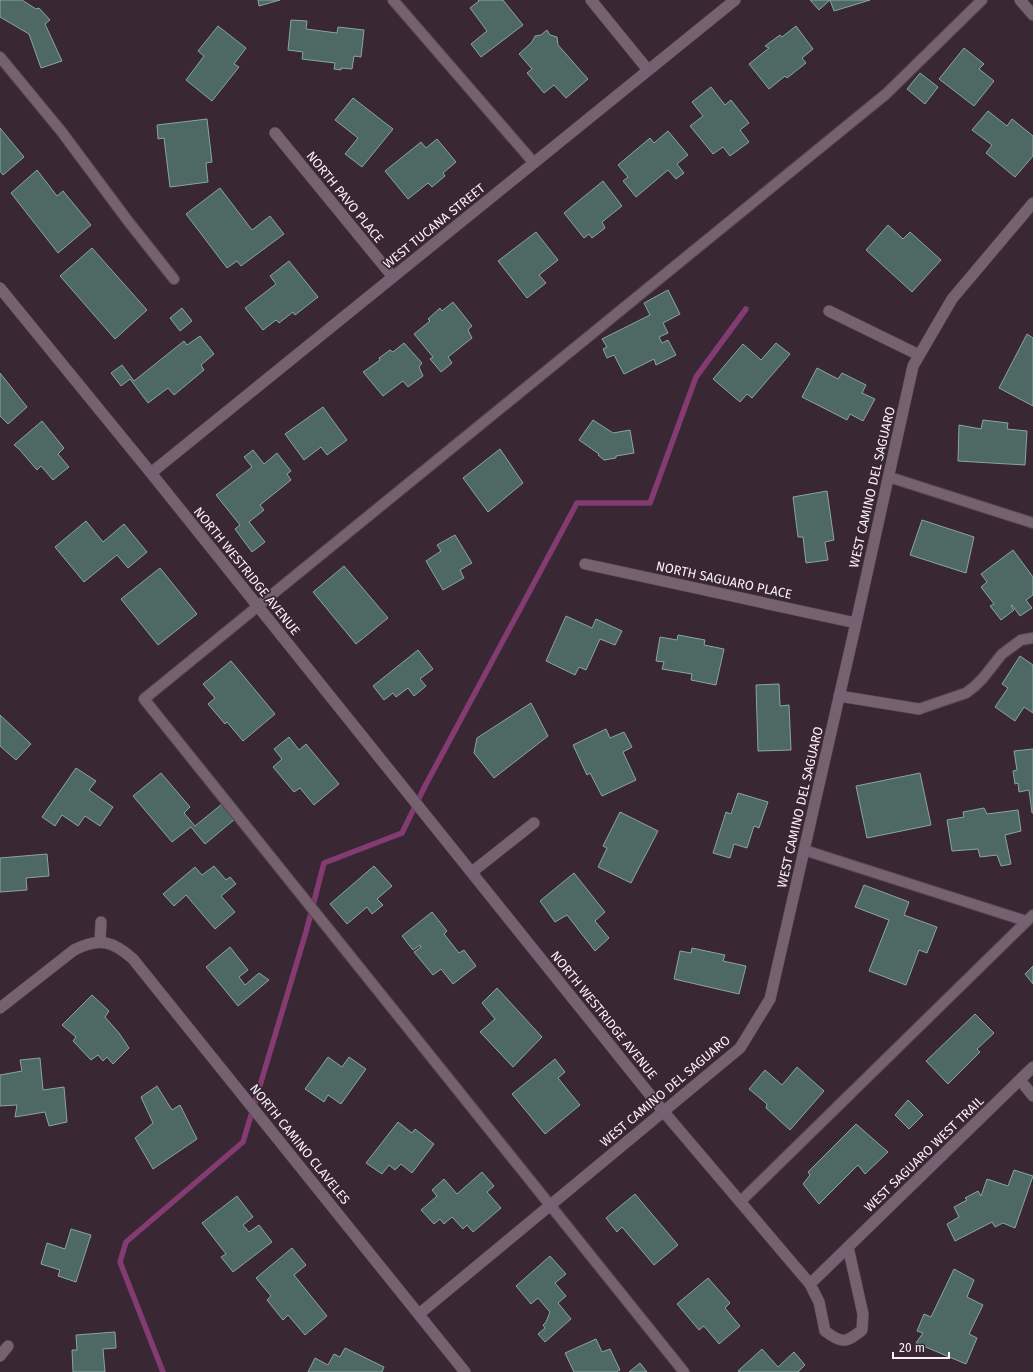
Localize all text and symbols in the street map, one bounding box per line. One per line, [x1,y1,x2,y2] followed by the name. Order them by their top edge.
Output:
[303,148,387,246] street label: NORTH PAVO PLACE
[380,180,488,272] street label: WEST TUCANA STREET
[846,405,898,569] street label: WEST CAMINO DEL SAGUARO
[191,504,303,638] street label: NORTH WESTRIDGE AVENUE
[655,558,793,602] street label: NORTH SAGUARO PLACE
[774,725,826,889] street label: WEST CAMINO DEL SAGUARO
[548,948,660,1082] street label: NORTH WESTRIDGE AVENUE
[597,1032,733,1150] street label: WEST CAMINO DEL SAGUARO
[247,1081,353,1207] street label: NORTH CAMINO CLAVELES
[861,1093,987,1215] street label: WEST SAGUARO WEST TRAIL
[893,1334,949,1360] scale bar
[899,1341,925,1355] text: 20 m

